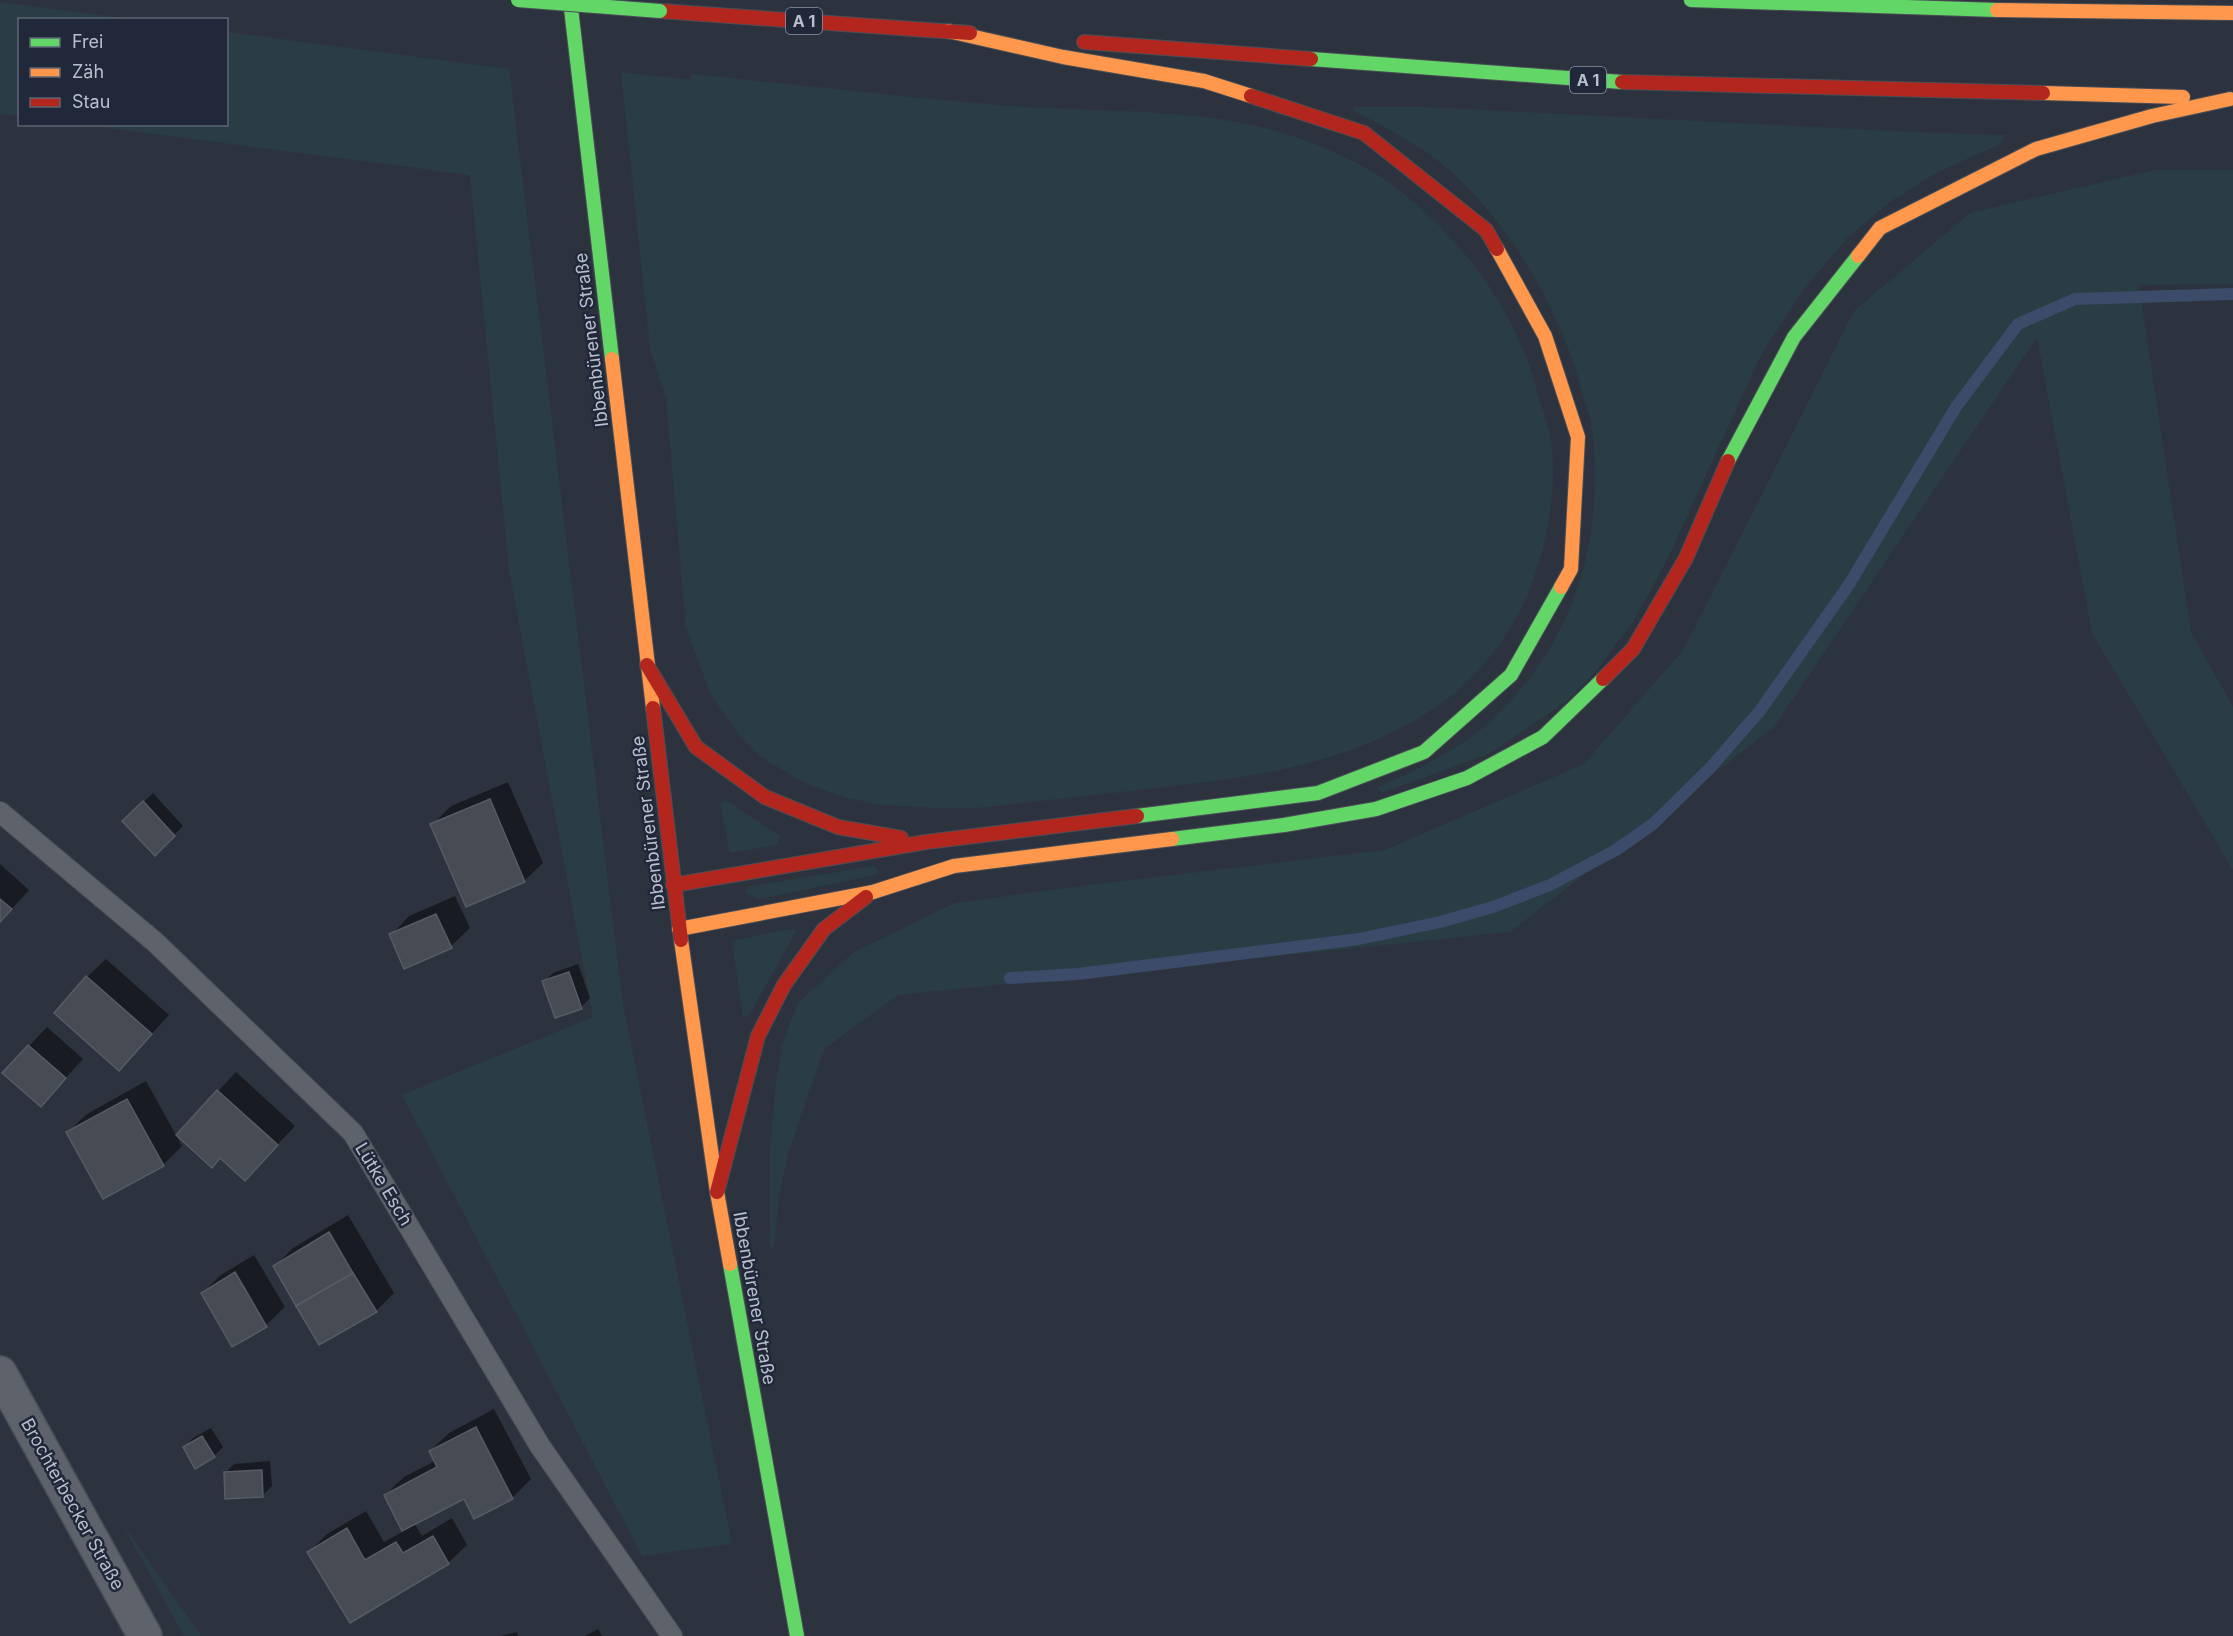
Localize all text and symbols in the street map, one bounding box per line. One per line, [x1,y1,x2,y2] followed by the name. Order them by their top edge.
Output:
[786,8,822,34] road number: A 1
[18,18,228,126] legend
[72,31,103,52] text: Frei
[72,61,104,82] text: Zäh
[1570,67,1606,93] road number: A 1
[72,91,110,112] text: Stau
[570,252,612,428] street label: Ibbenbürener Straße
[627,735,669,911] street label: Ibbenbürener Straße
[351,1139,417,1229] street label: Lütke Esch
[729,1210,781,1386] street label: Ibbenbürener Straße
[17,1415,129,1593] street label: Brochterbecker Straße

